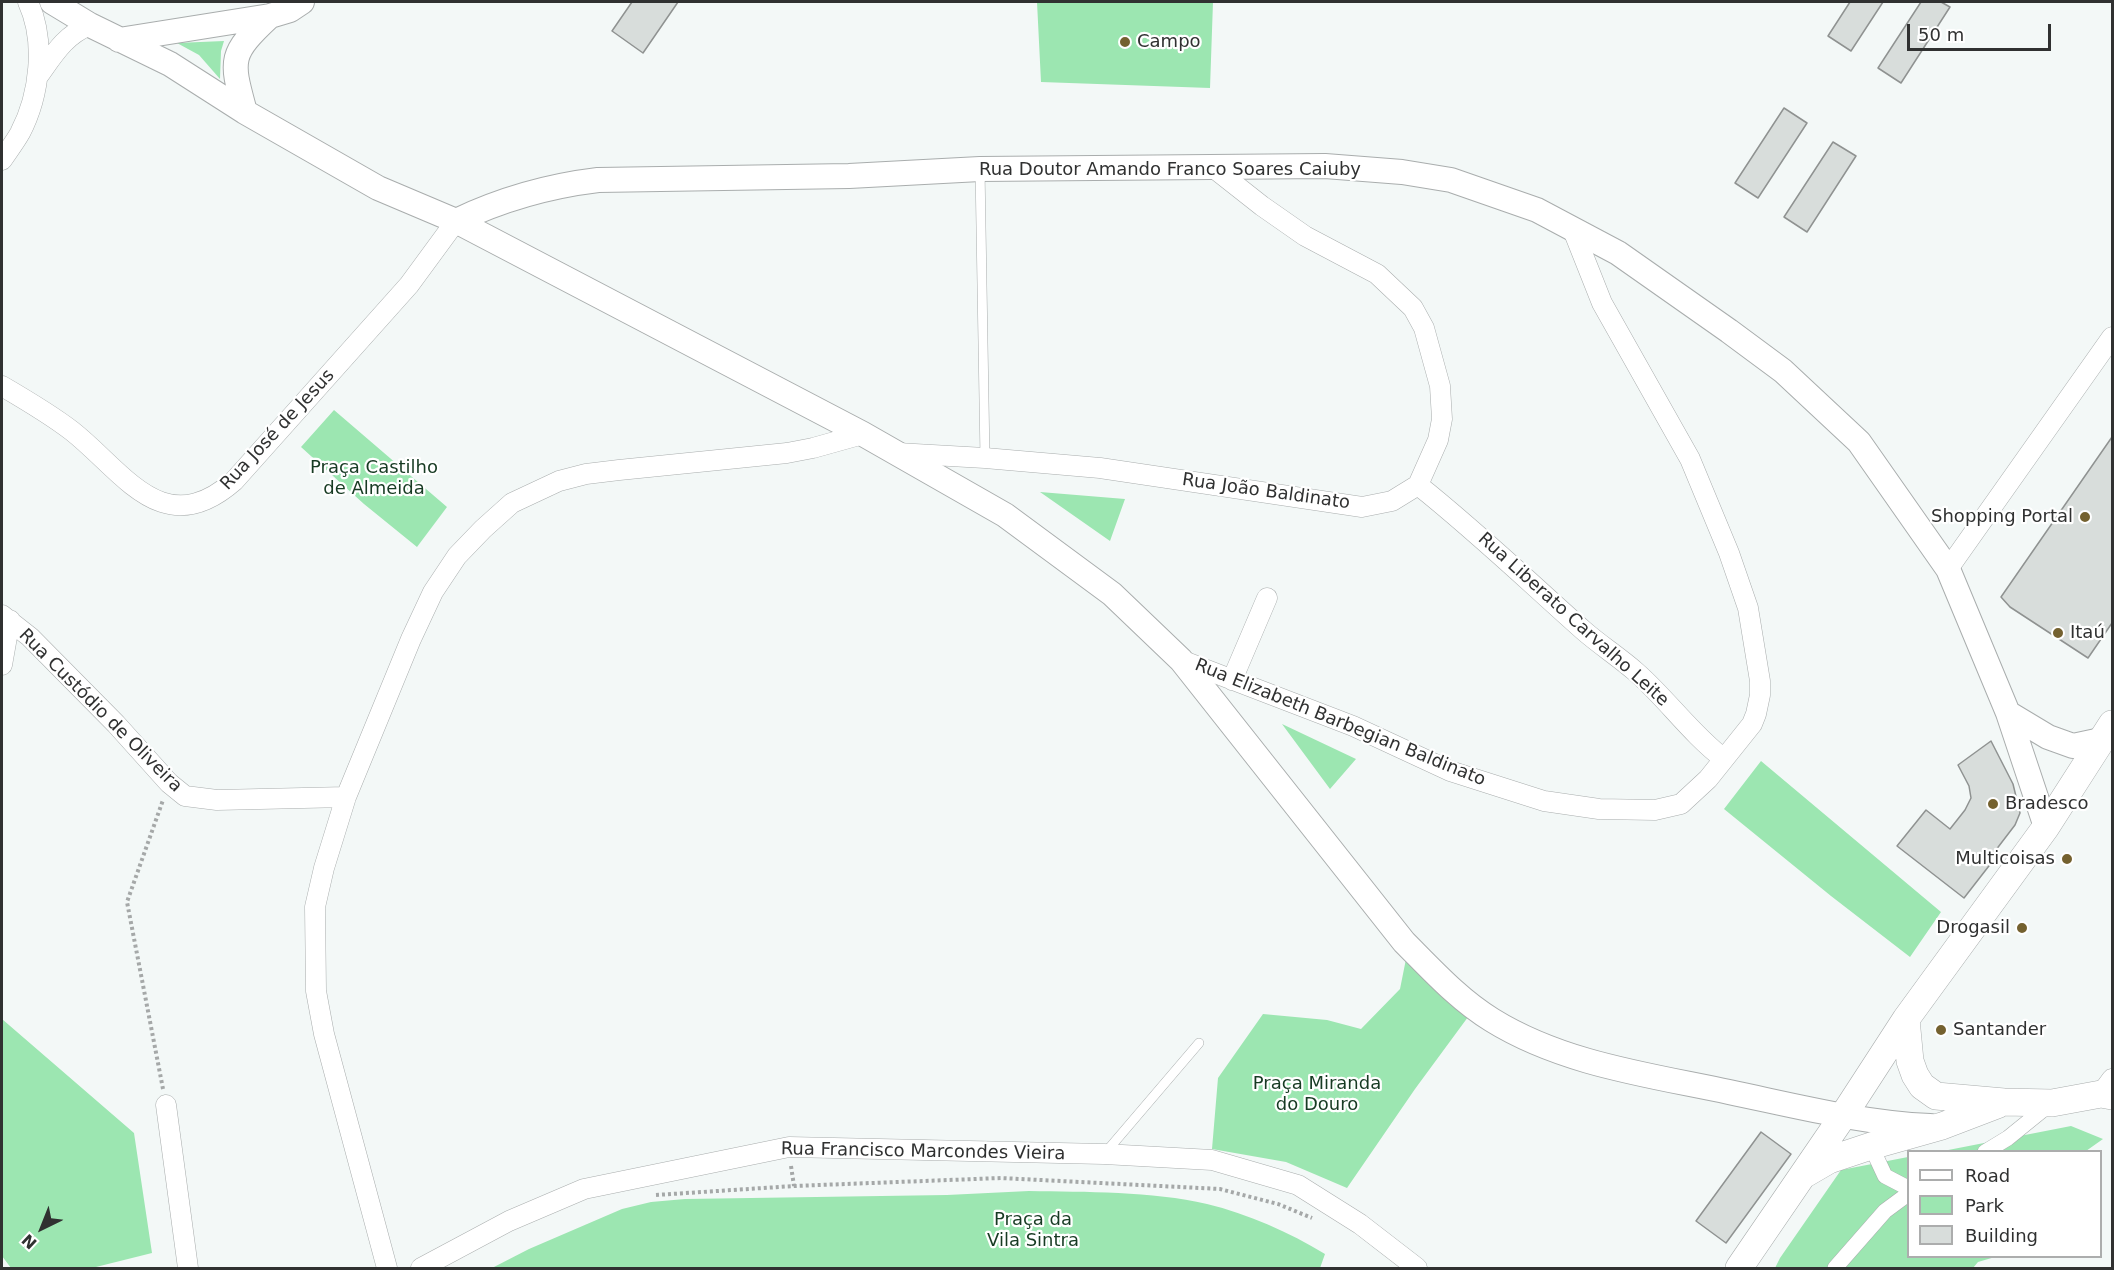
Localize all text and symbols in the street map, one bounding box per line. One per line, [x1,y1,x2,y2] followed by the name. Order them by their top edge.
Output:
[1910,12,2054,50] scale bar
[1918,24,1964,45] text: 50 m
[1137,31,1201,53] place label: Campo
[1118,35,1132,49] marker: Campo
[979,159,1361,181] street label: Rua Doutor Amando Franco Soares Caiuby
[217,365,339,495] street label: Rua José de Jesus
[310,457,438,500] park label: Praça Castilho de Almeida
[1181,470,1351,514] street label: Rua João Baldinato
[1931,506,2073,528] place label: Shopping Portal
[2078,510,2092,524] marker: Shopping Portal
[1473,529,1673,711] street label: Rua Liberato Carvalho Leite
[2070,622,2105,644] place label: Itaú
[14,625,186,797] street label: Rua Custódio de Oliveira
[2051,626,2065,640] marker: Itaú
[1192,655,1488,791] street label: Rua Elizabeth Barbegian Baldinato
[2005,793,2089,815] place label: Bradesco
[1986,797,2000,811] marker: Bradesco
[1955,848,2055,870] place label: Multicoisas
[2060,852,2074,866] marker: Multicoisas
[1936,917,2010,939] place label: Drogasil
[2015,921,2029,935] marker: Drogasil
[1953,1019,2046,1041] place label: Santander
[1934,1023,1948,1037] marker: Santander
[1253,1073,1381,1116] park label: Praça Miranda do Douro
[781,1139,1065,1165] street label: Rua Francisco Marcondes Vieira
[1907,1150,2102,1258] legend
[1965,1165,2010,1186] text: Road
[1965,1195,2004,1216] text: Park
[12,1198,72,1258] north arrow
[987,1209,1079,1252] park label: Praça da Vila Sintra
[1965,1225,2038,1246] text: Building
[18,1230,41,1253] text: N

